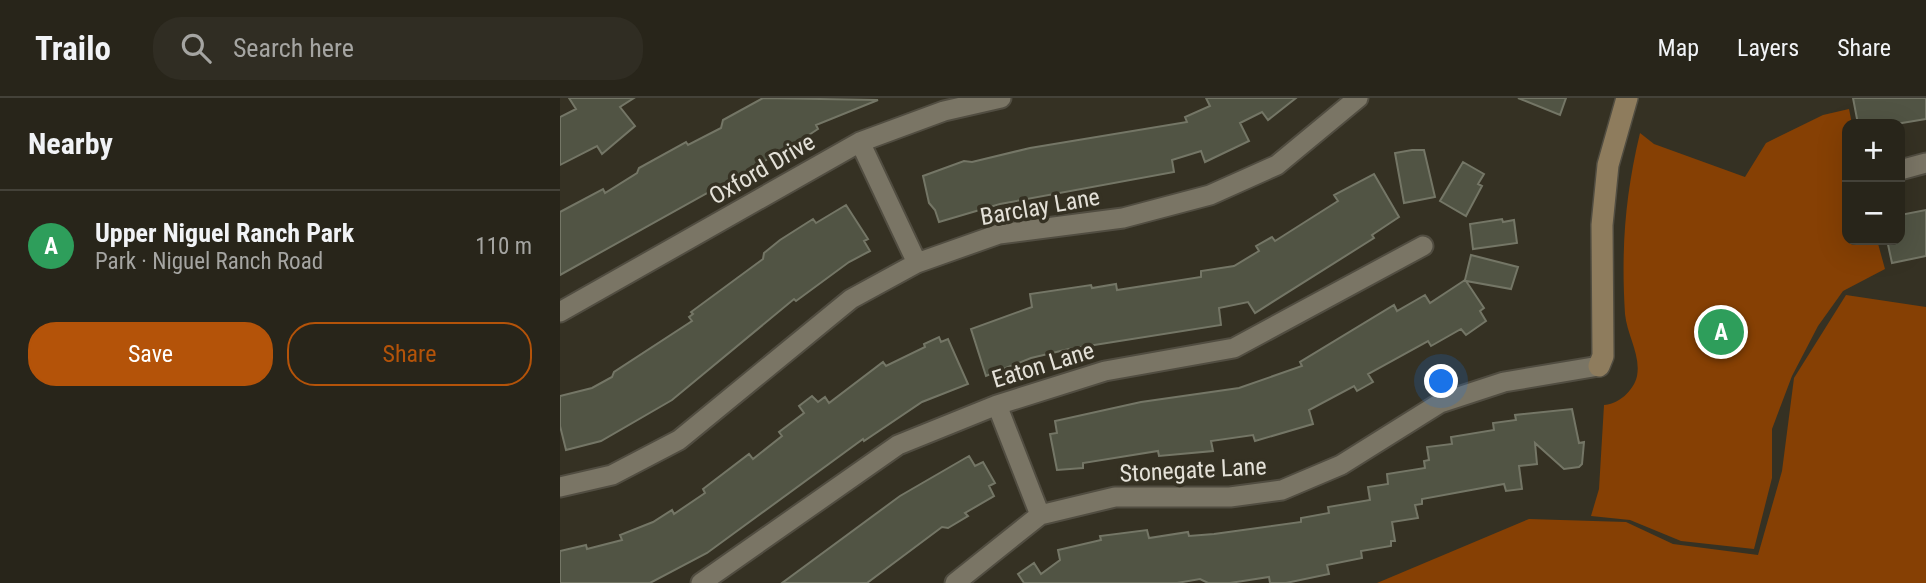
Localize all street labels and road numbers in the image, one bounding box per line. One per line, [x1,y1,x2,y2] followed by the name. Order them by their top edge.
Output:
[704,128,820,210] street label: Oxford Drive
[978,183,1102,231] street label: Barclay Lane
[989,336,1097,394] street label: Eaton Lane
[1119,452,1267,488] street label: Stonegate Lane

